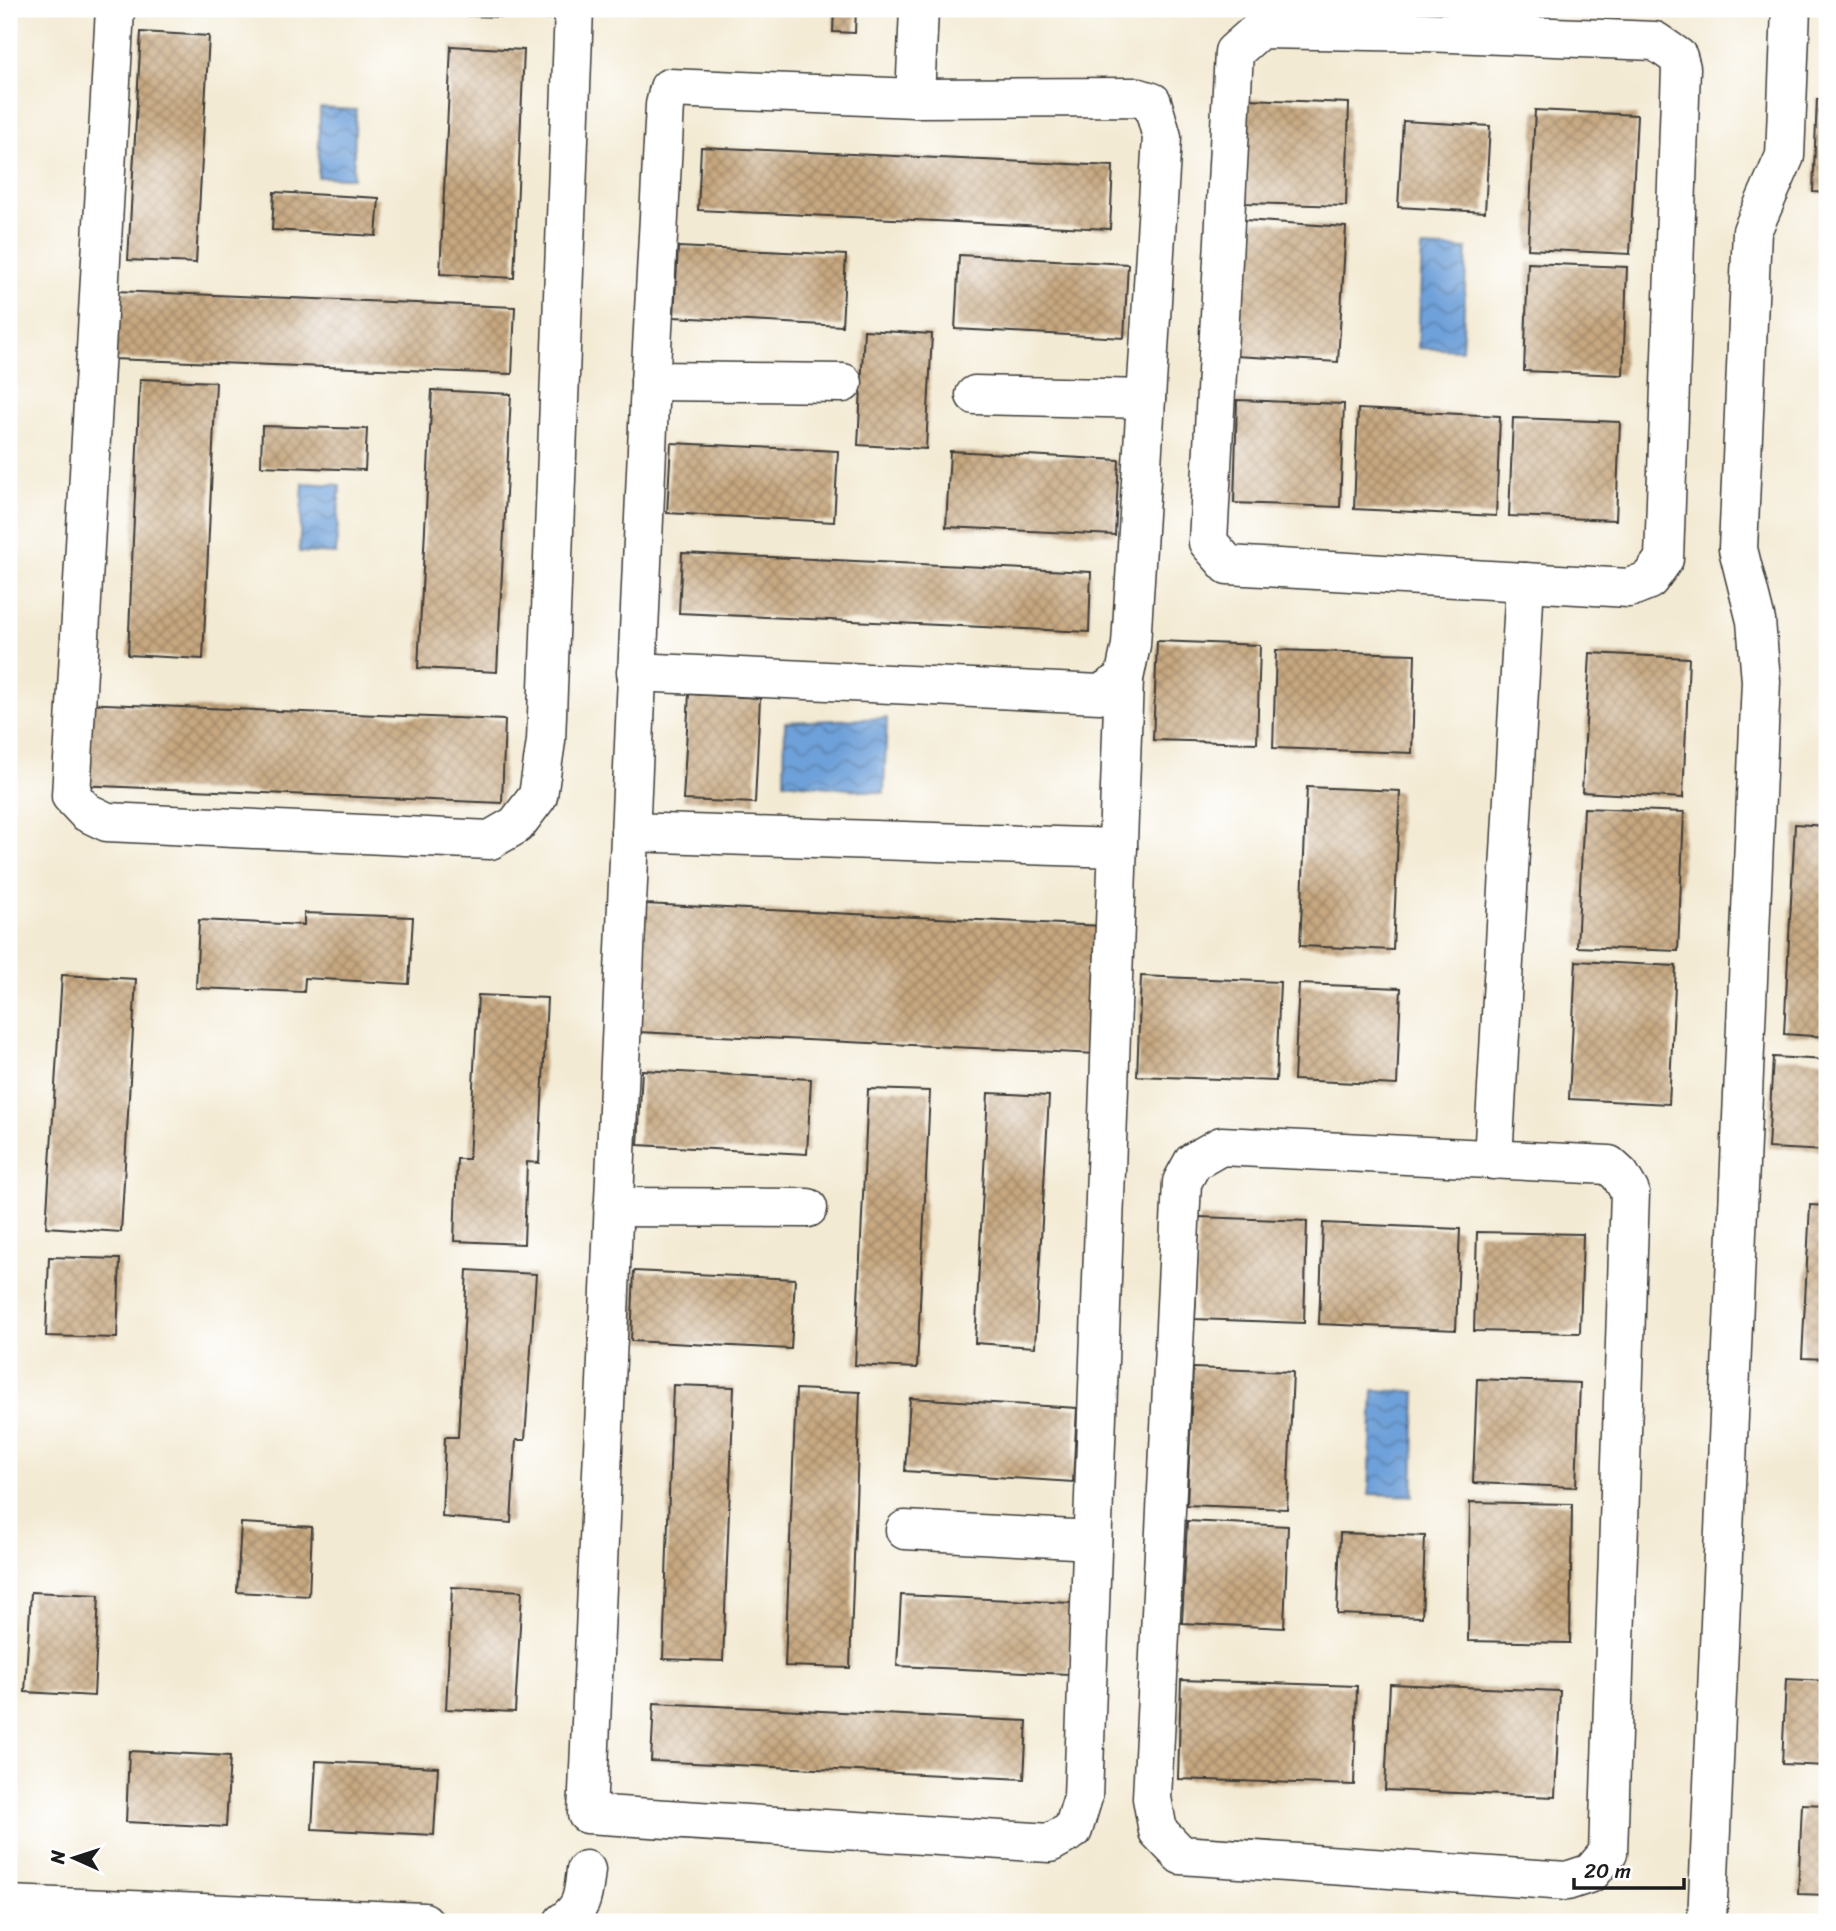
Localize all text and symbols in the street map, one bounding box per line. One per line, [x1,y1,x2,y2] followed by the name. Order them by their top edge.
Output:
[38,1822,108,1892] north arrow
[1574,1847,1684,1891] scale bar
[41,1849,74,1866] text: N
[1584,1852,1631,1890] text: 20 m

